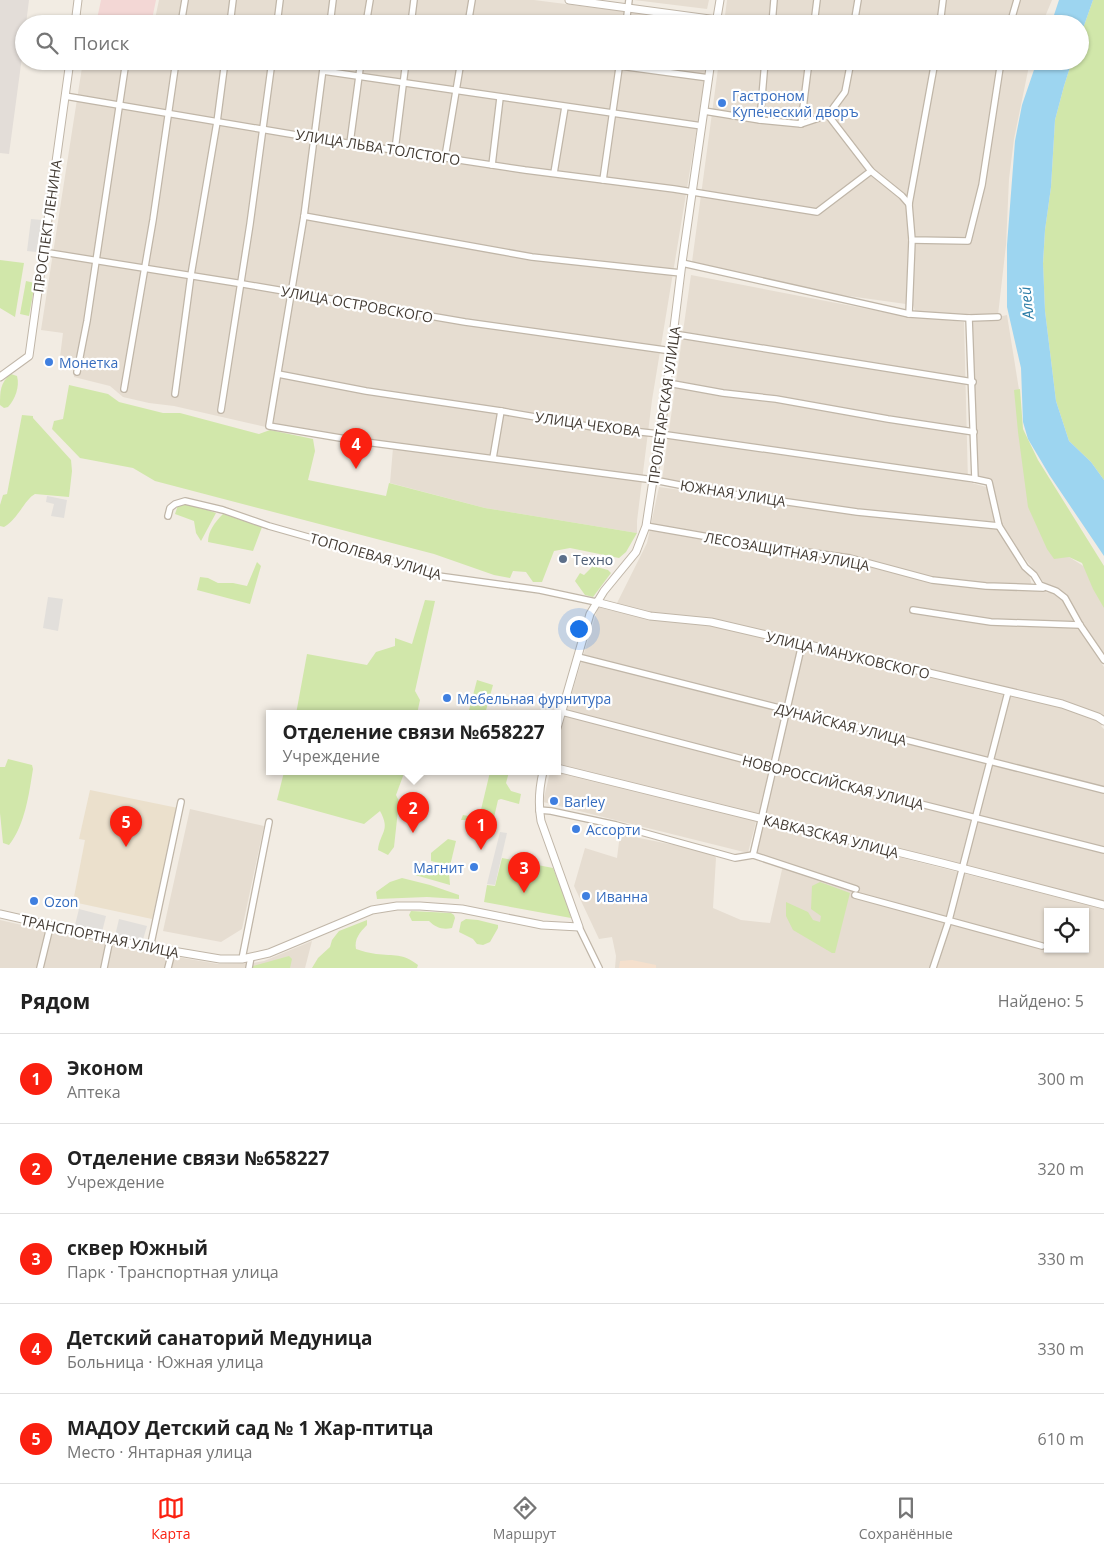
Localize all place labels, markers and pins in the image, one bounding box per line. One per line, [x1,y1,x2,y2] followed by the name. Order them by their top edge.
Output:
[732,86,859,121] place label: Гастроном Купеческий дворъ
[716,97,728,109] marker: Гастроном Купеческий дворъ
[59,353,118,372] place label: Монетка
[43,356,55,368] marker: Монетка
[340,428,372,469] pin: 4
[573,550,613,569] place label: Техно
[557,553,569,565] marker: Техно
[457,689,611,708] place label: Мебельная фурнитура
[441,692,453,704] marker: Мебельная фурнитура
[397,792,429,833] pin: 2
[564,792,606,811] place label: Barley
[548,795,560,807] marker: Barley
[110,806,142,847] pin: 5
[465,809,497,850] pin: 1
[586,820,641,839] place label: Ассорти
[570,823,582,835] marker: Ассорти
[508,852,540,893] pin: 3
[413,858,464,877] place label: Магнит
[468,861,480,873] marker: Магнит
[596,887,648,906] place label: Иванна
[580,890,592,902] marker: Иванна
[44,892,78,911] place label: Ozon
[28,895,40,907] marker: Ozon

